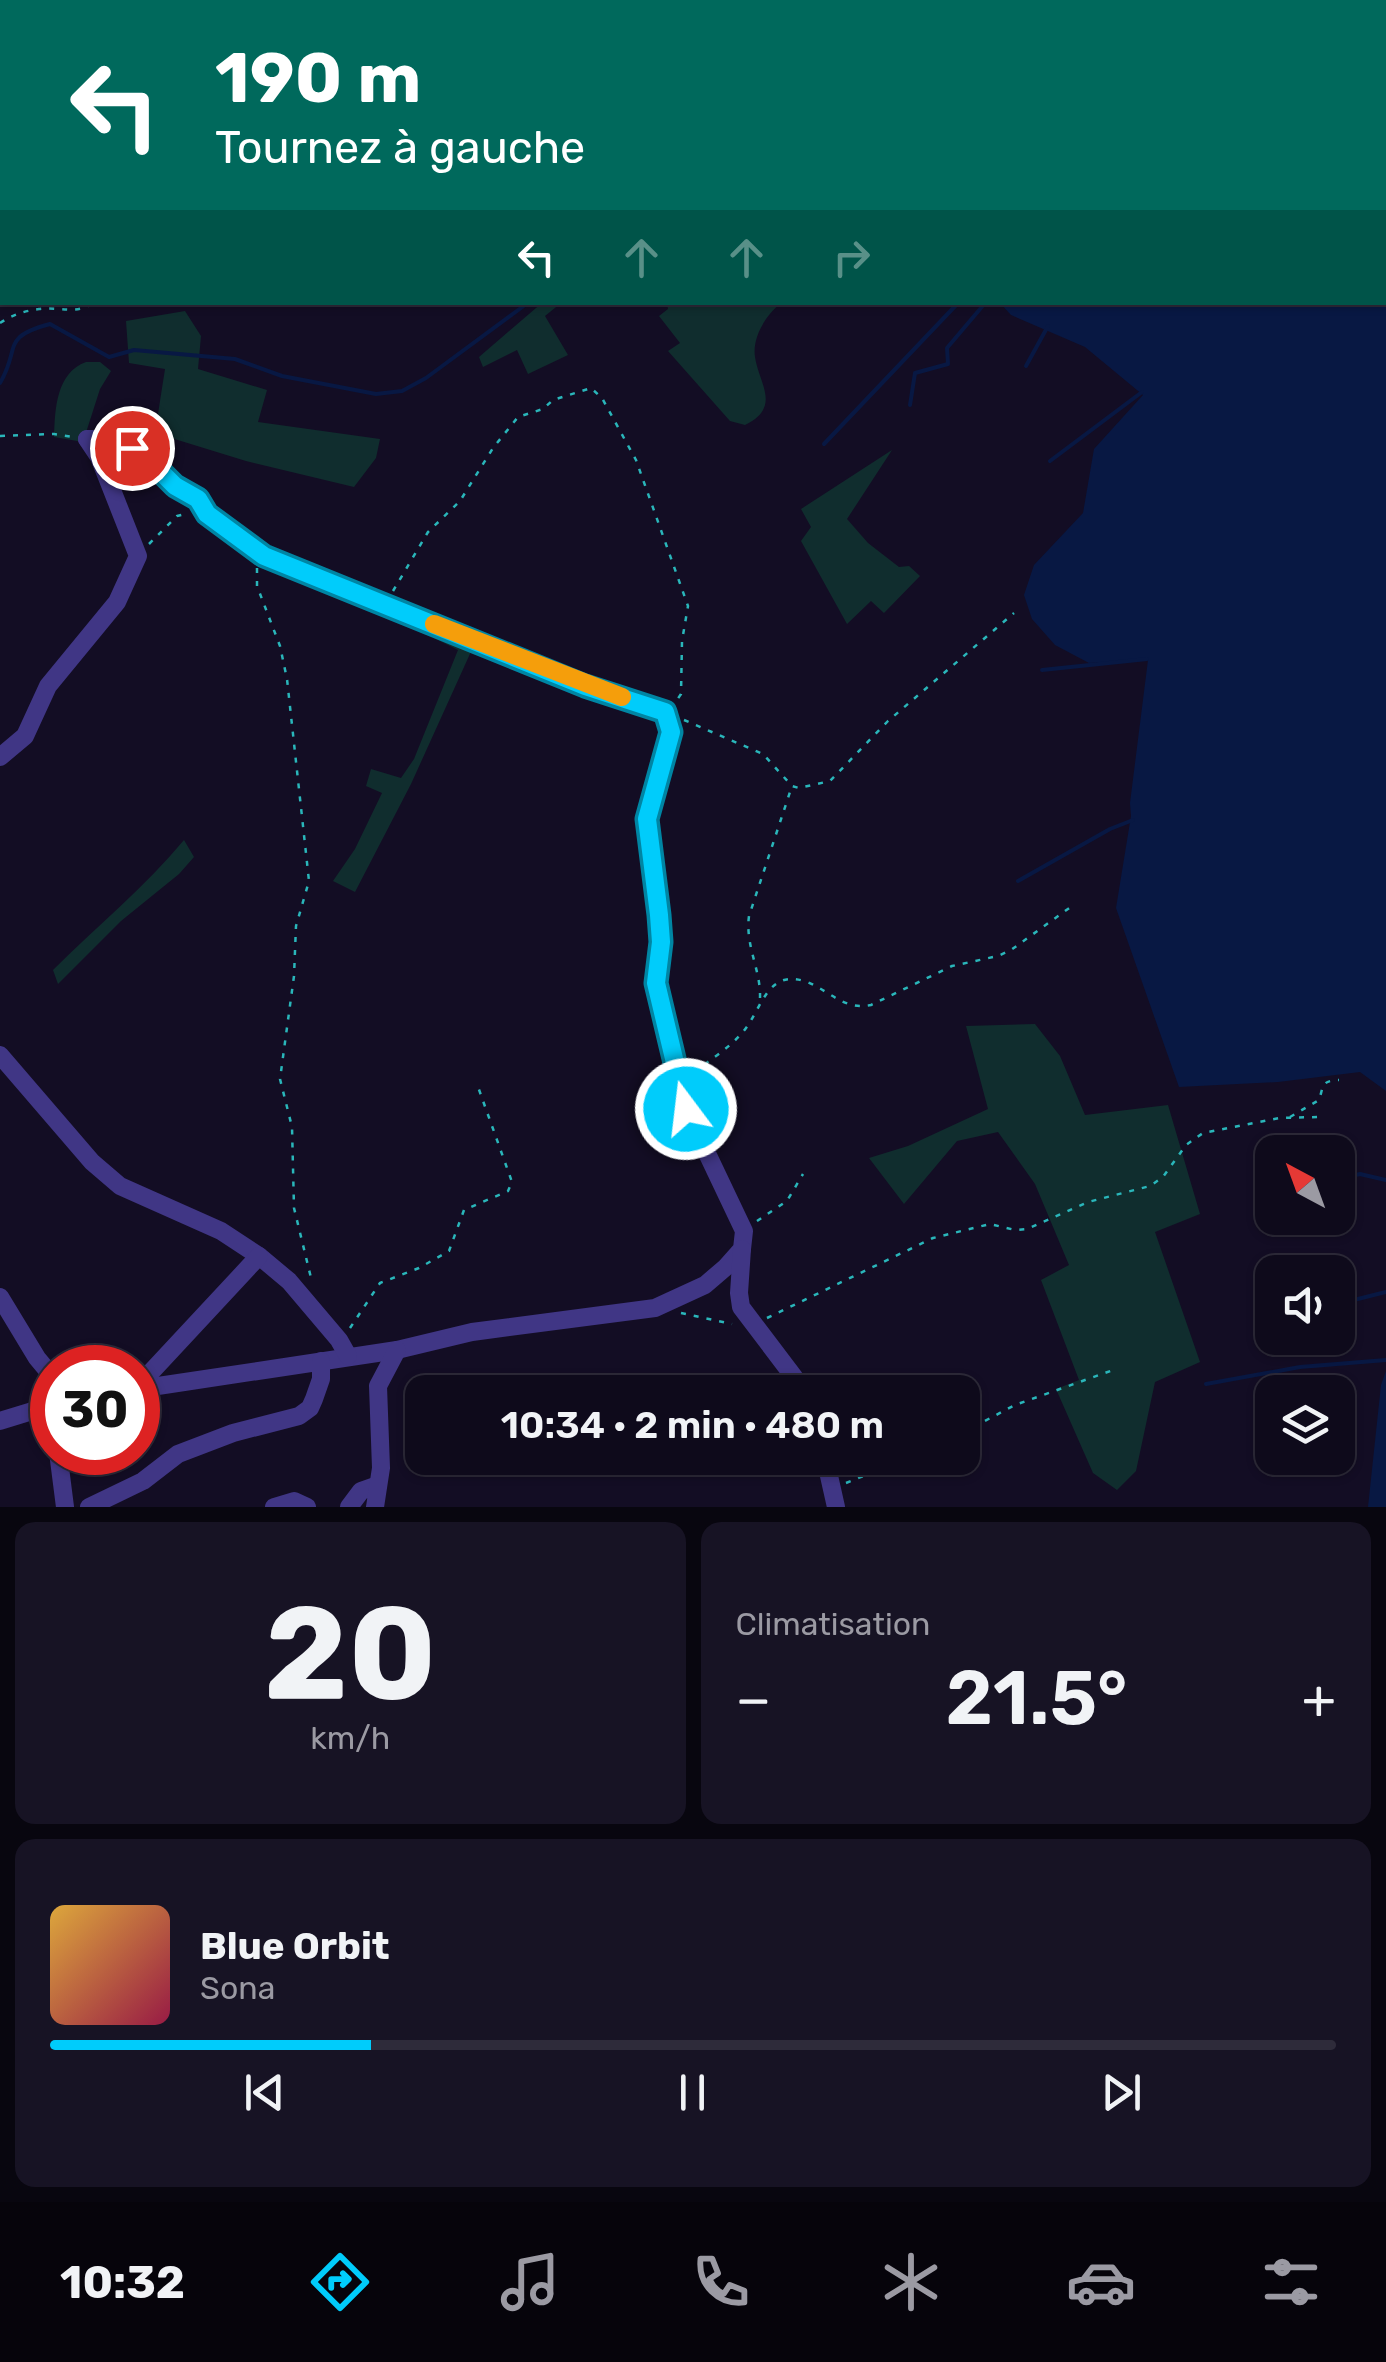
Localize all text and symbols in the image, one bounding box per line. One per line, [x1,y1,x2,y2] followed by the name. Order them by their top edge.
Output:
[215,37,421,120] text: 190 m
[50,40,180,170] icon: left
[215,121,585,174] text: Tournez à gauche
[509,230,564,285] icon: left
[614,230,669,285] icon: ahead
[719,230,774,285] icon: ahead
[824,230,879,285] icon: right
[90,406,175,491] pin
[105,421,160,476] icon: arrive
[634,1057,738,1161] position arrow
[1255,1135,1355,1235] north arrow
[1255,1135,1355,1475] map controls
[1255,1255,1355,1355] button: sound
[30,1345,160,1475] speed limit sign: 30
[1255,1375,1355,1475] button: layers
[501,1402,884,1448] text: 10:34 · 2 min · 480 m
[264,1576,437,1731] text: 20
[736,1605,930,1643] text: Climatisation
[946,1654,1127,1743] text: 21.5°
[736,1667,771,1732] text: −
[1302,1667,1336,1732] text: +
[310,1719,390,1757] text: km/h
[200,1923,390,1969] text: Blue Orbit
[200,1969,275,2007] text: Sona
[237,2065,292,2120] icon: previous
[665,2065,720,2120] icon: pause
[1094,2065,1149,2120] icon: next
[305,2247,375,2317] icon: directions
[495,2247,565,2317] icon: music
[686,2247,756,2317] icon: phone
[876,2247,946,2317] icon: climate
[1066,2247,1136,2317] icon: car
[1256,2247,1326,2317] icon: filters
[60,2256,185,2309] text: 10:32

